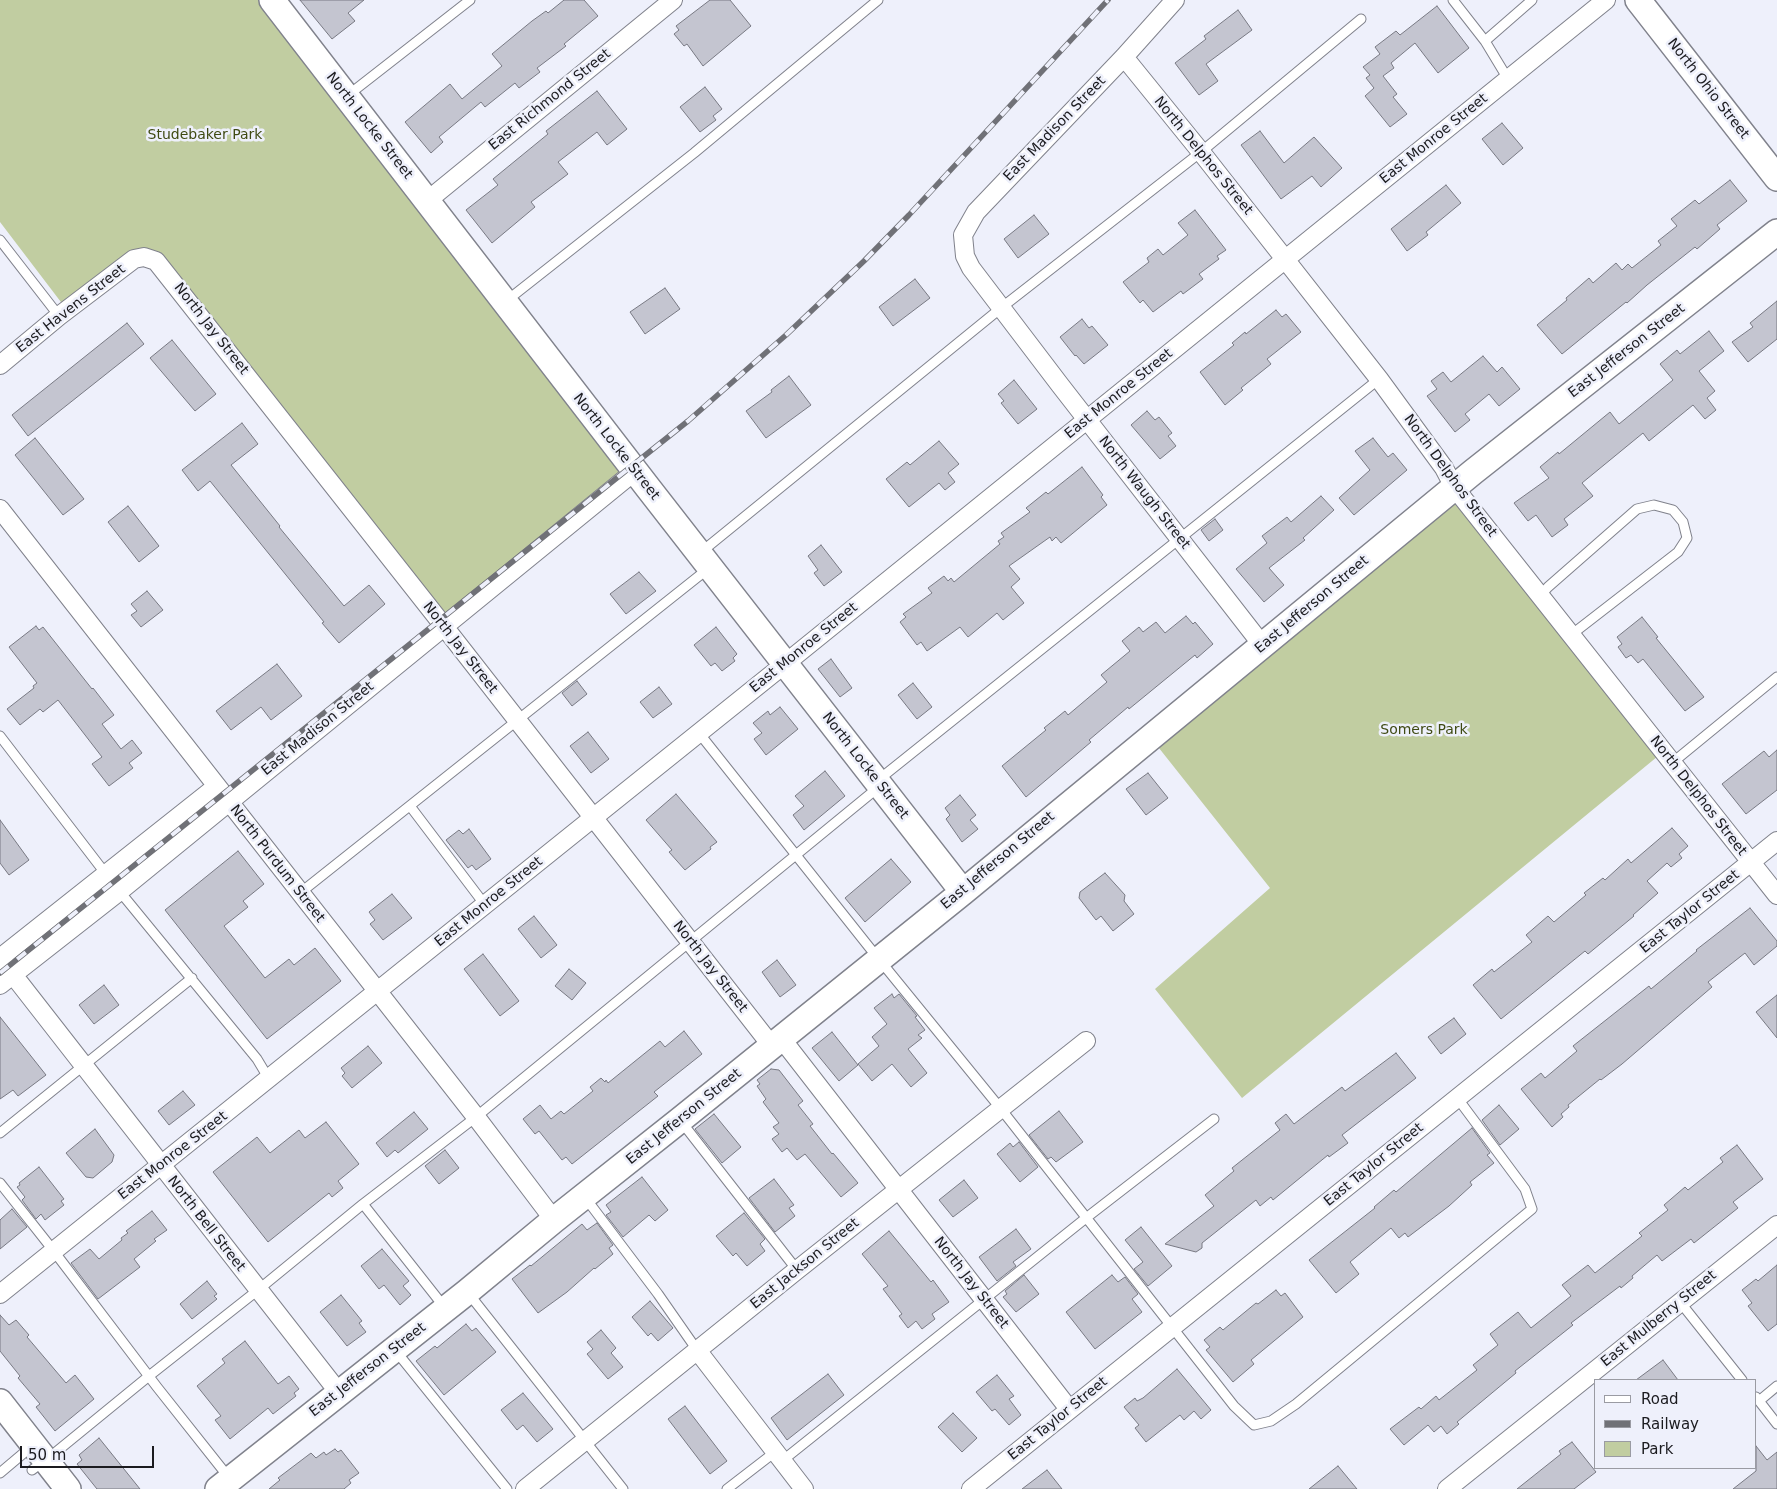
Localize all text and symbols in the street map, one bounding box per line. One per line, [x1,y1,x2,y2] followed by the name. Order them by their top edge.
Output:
[1664,35,1752,143] street label: North Ohio Street
[486,46,614,154] street label: East Richmond Street
[322,69,416,183] street label: North Locke Street
[1000,73,1110,185] street label: East Madison Street
[1377,90,1491,188] street label: East Monroe Street
[1150,93,1256,219] street label: North Delphos Street
[148,127,262,143] park label: Studebaker Park
[13,261,129,357] street label: East Havens Street
[170,280,252,378] street label: North Jay Street
[1565,300,1689,402] street label: East Jefferson Street
[1062,345,1176,443] street label: East Monroe Street
[569,390,663,504] street label: North Locke Street
[1400,411,1500,541] street label: North Delphos Street
[1095,433,1193,553] street label: North Waugh Street
[1252,553,1372,657] street label: East Jefferson Street
[419,599,501,697] street label: North Jay Street
[747,599,861,697] street label: East Monroe Street
[258,678,378,780] street label: East Madison Street
[818,709,912,823] street label: North Locke Street
[1380,722,1468,738] park label: Somers Park
[1646,733,1750,859] street label: North Delphos Street
[226,802,328,926] street label: North Purdum Street
[938,809,1058,913] street label: East Jefferson Street
[432,853,546,951] street label: East Monroe Street
[1637,867,1743,957] street label: East Taylor Street
[669,918,751,1016] street label: North Jay Street
[623,1065,745,1169] street label: East Jefferson Street
[115,1108,231,1204] street label: East Monroe Street
[1321,1120,1427,1210] street label: East Taylor Street
[163,1173,249,1275] street label: North Bell Street
[747,1215,863,1313] street label: East Jackson Street
[930,1234,1012,1332] street label: North Jay Street
[1598,1267,1720,1371] street label: East Mulberry Street
[306,1319,430,1421] street label: East Jefferson Street
[1005,1374,1111,1464] street label: East Taylor Street
[1594,1379,1757,1469] legend
[1641,1390,1679,1408] text: Road
[1641,1415,1699,1433] text: Railway
[22,1436,156,1468] scale bar
[1641,1440,1673,1458] text: Park
[28,1446,66,1464] text: 50 m

